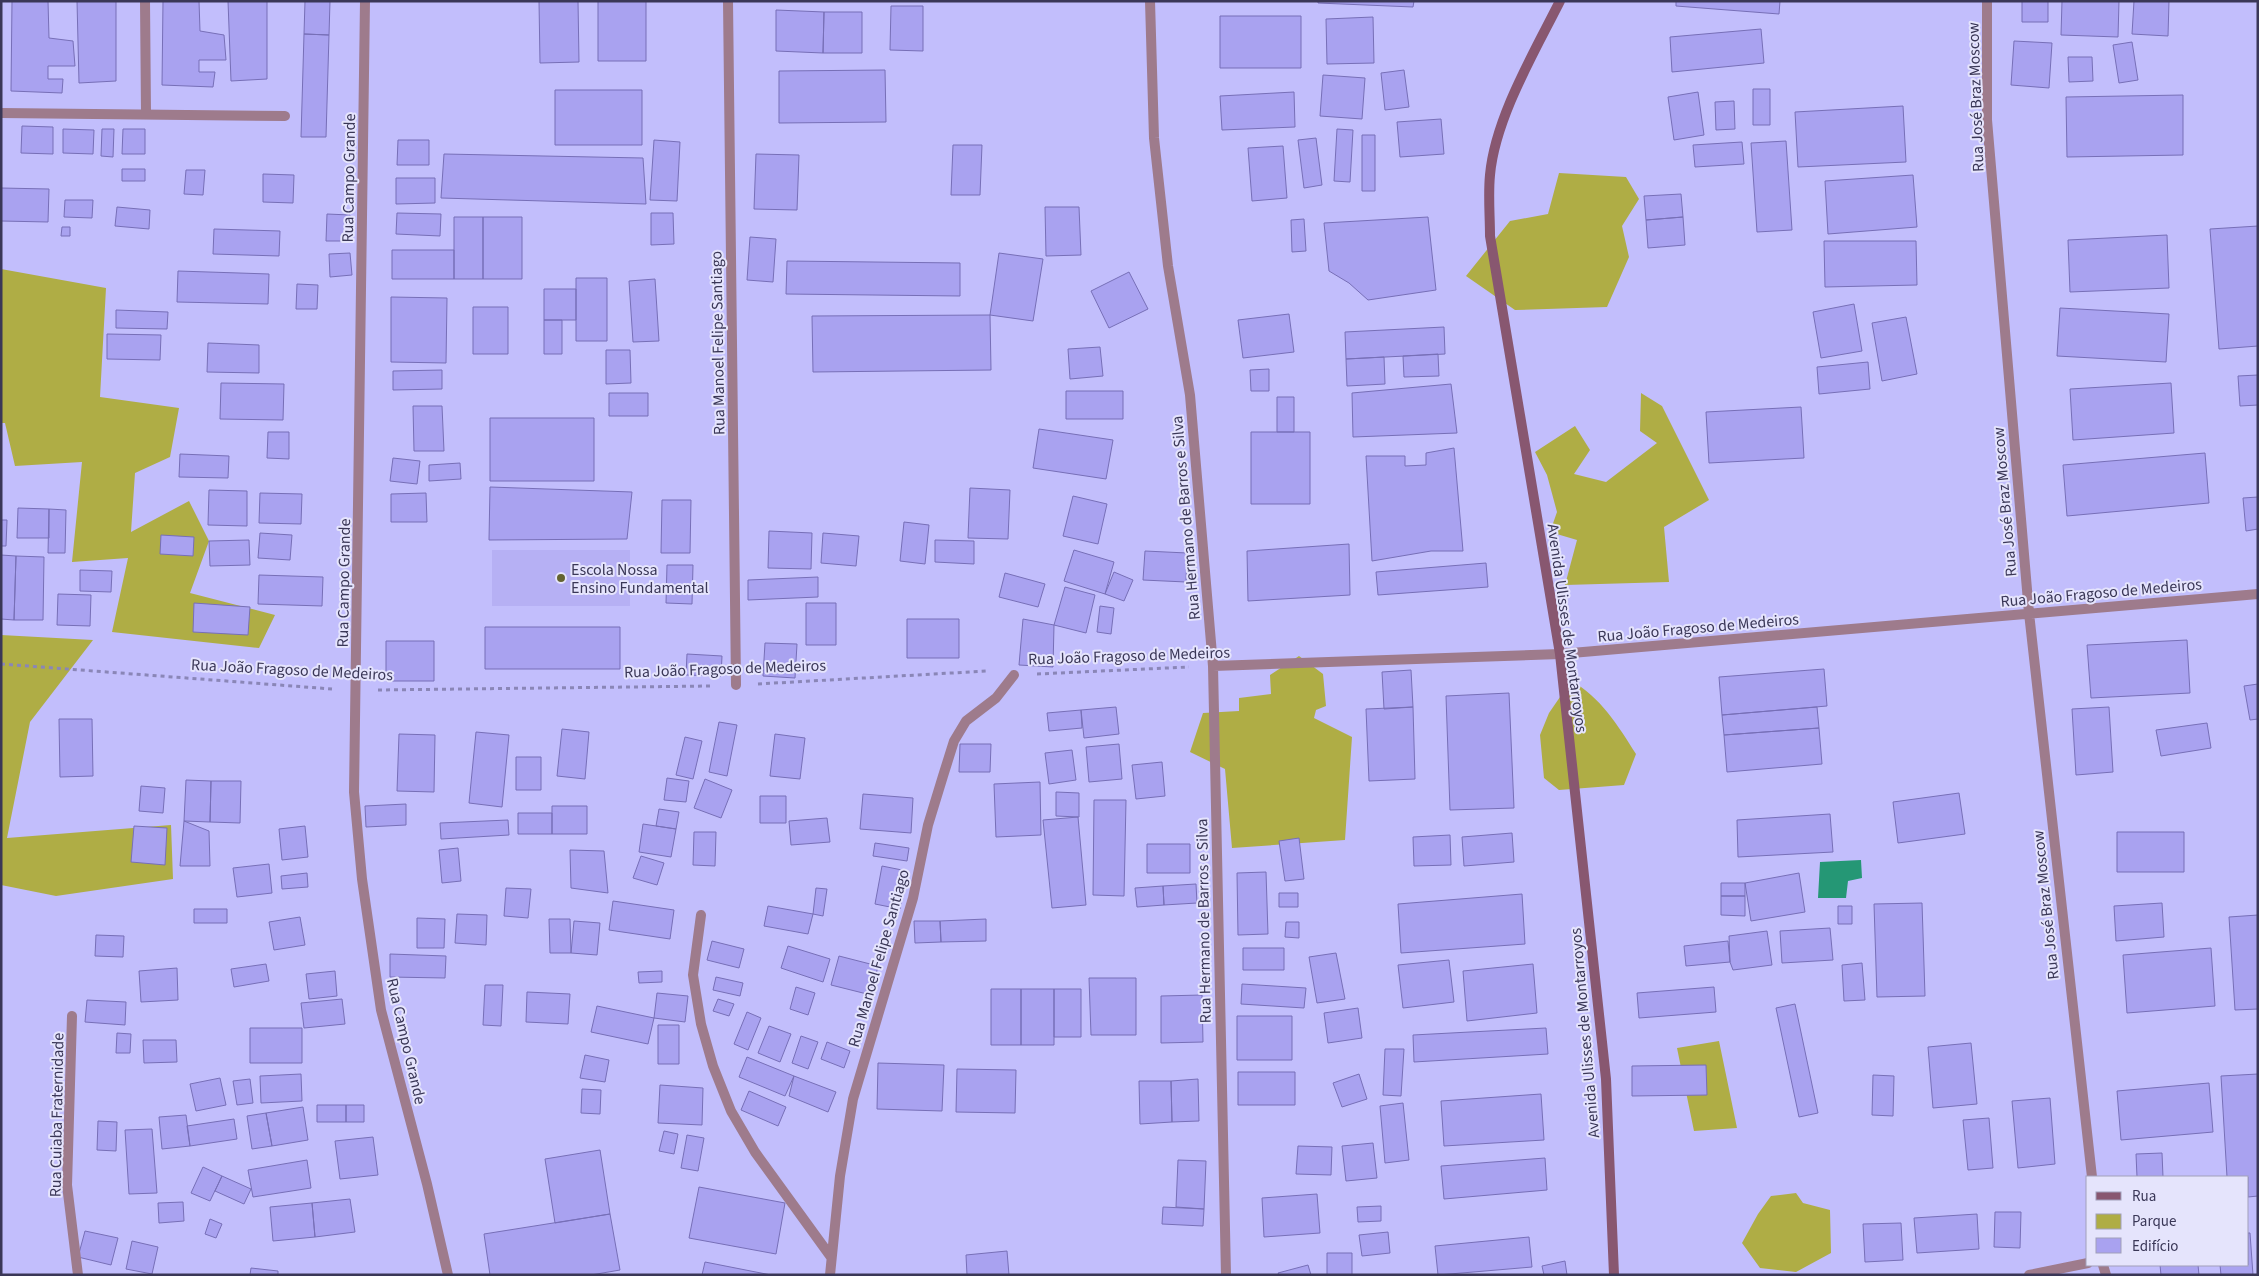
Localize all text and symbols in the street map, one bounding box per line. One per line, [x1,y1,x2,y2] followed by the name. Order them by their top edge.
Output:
[1962,21,1990,172] street label: Rua José Braz Moscow
[337,113,361,243] street label: Rua Campo Grande
[705,251,731,435] street label: Rua Manoel Felipe Santiago
[1166,415,1206,621] street label: Rua Hermano de Barros e Silva
[1987,426,2022,578] street label: Rua José Braz Moscow
[332,518,356,648] street label: Rua Campo Grande
[1541,522,1593,734] street label: Avenida Ulisses de Montarroyos
[571,559,709,599] place label: Escola Nossa Ensino Fundamental
[555,572,567,584] marker: Escola Nossa Ensino Fundamental
[1999,573,2203,613] street label: Rua João Fragoso de Medeiros
[1596,608,1800,648] street label: Rua João Fragoso de Medeiros
[1028,641,1231,671] street label: Rua João Fragoso de Medeiros
[190,654,394,686] street label: Rua João Fragoso de Medeiros
[624,654,827,684] street label: Rua João Fragoso de Medeiros
[1191,818,1217,1024] street label: Rua Hermano de Barros e Silva
[2027,829,2065,981] street label: Rua José Braz Moscow
[843,867,915,1050] street label: Rua Manoel Felipe Santiago
[1565,927,1605,1139] street label: Avenida Ulisses de Montarroyos
[381,976,431,1107] street label: Rua Campo Grande
[45,1033,69,1197] street label: Rua Cuiaba Fraternidade
[2086,1176,2249,1266] legend
[2132,1186,2156,1207] text: Rua
[2132,1211,2176,1232] text: Parque
[2132,1236,2179,1257] text: Edifício

